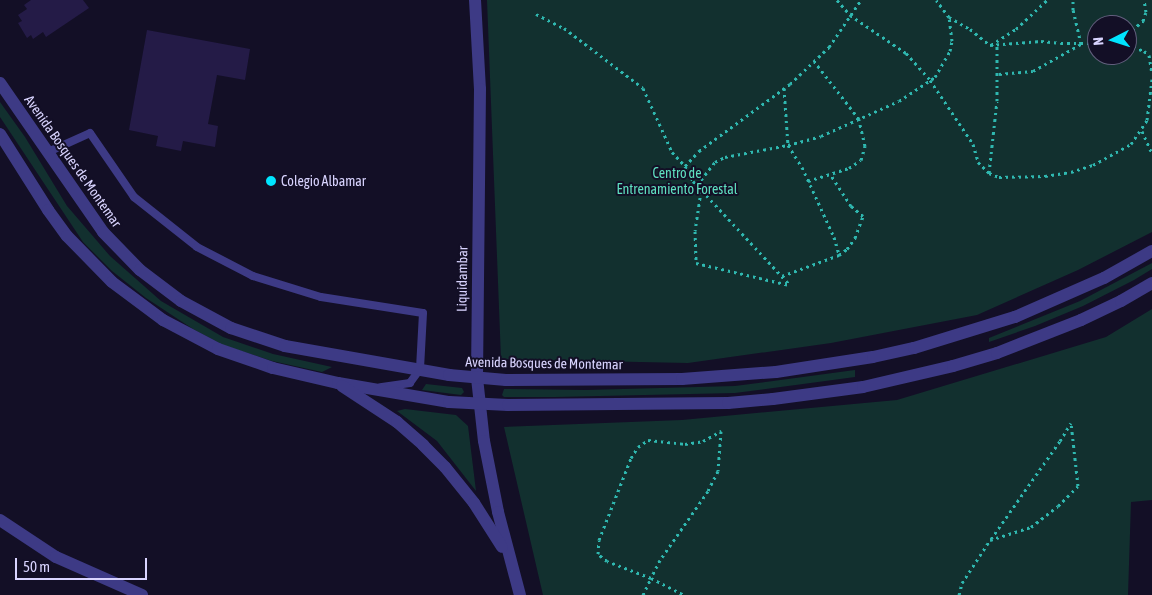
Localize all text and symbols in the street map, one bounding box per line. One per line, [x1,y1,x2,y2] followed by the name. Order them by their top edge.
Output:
[1087,15,1137,65] north arrow
[1090,36,1106,46] text: N
[21,92,125,230] street label: Avenida Bosques de Montemar
[616,165,738,198] park label: Centro de Entrenamiento Forestal
[281,173,366,189] place label: Colegio Albamar
[265,175,277,187] marker: Colegio Albamar
[453,246,471,312] street label: Liquidambar
[465,353,623,373] street label: Avenida Bosques de Montemar
[18,548,150,580] scale bar
[23,558,50,575] text: 50 m

